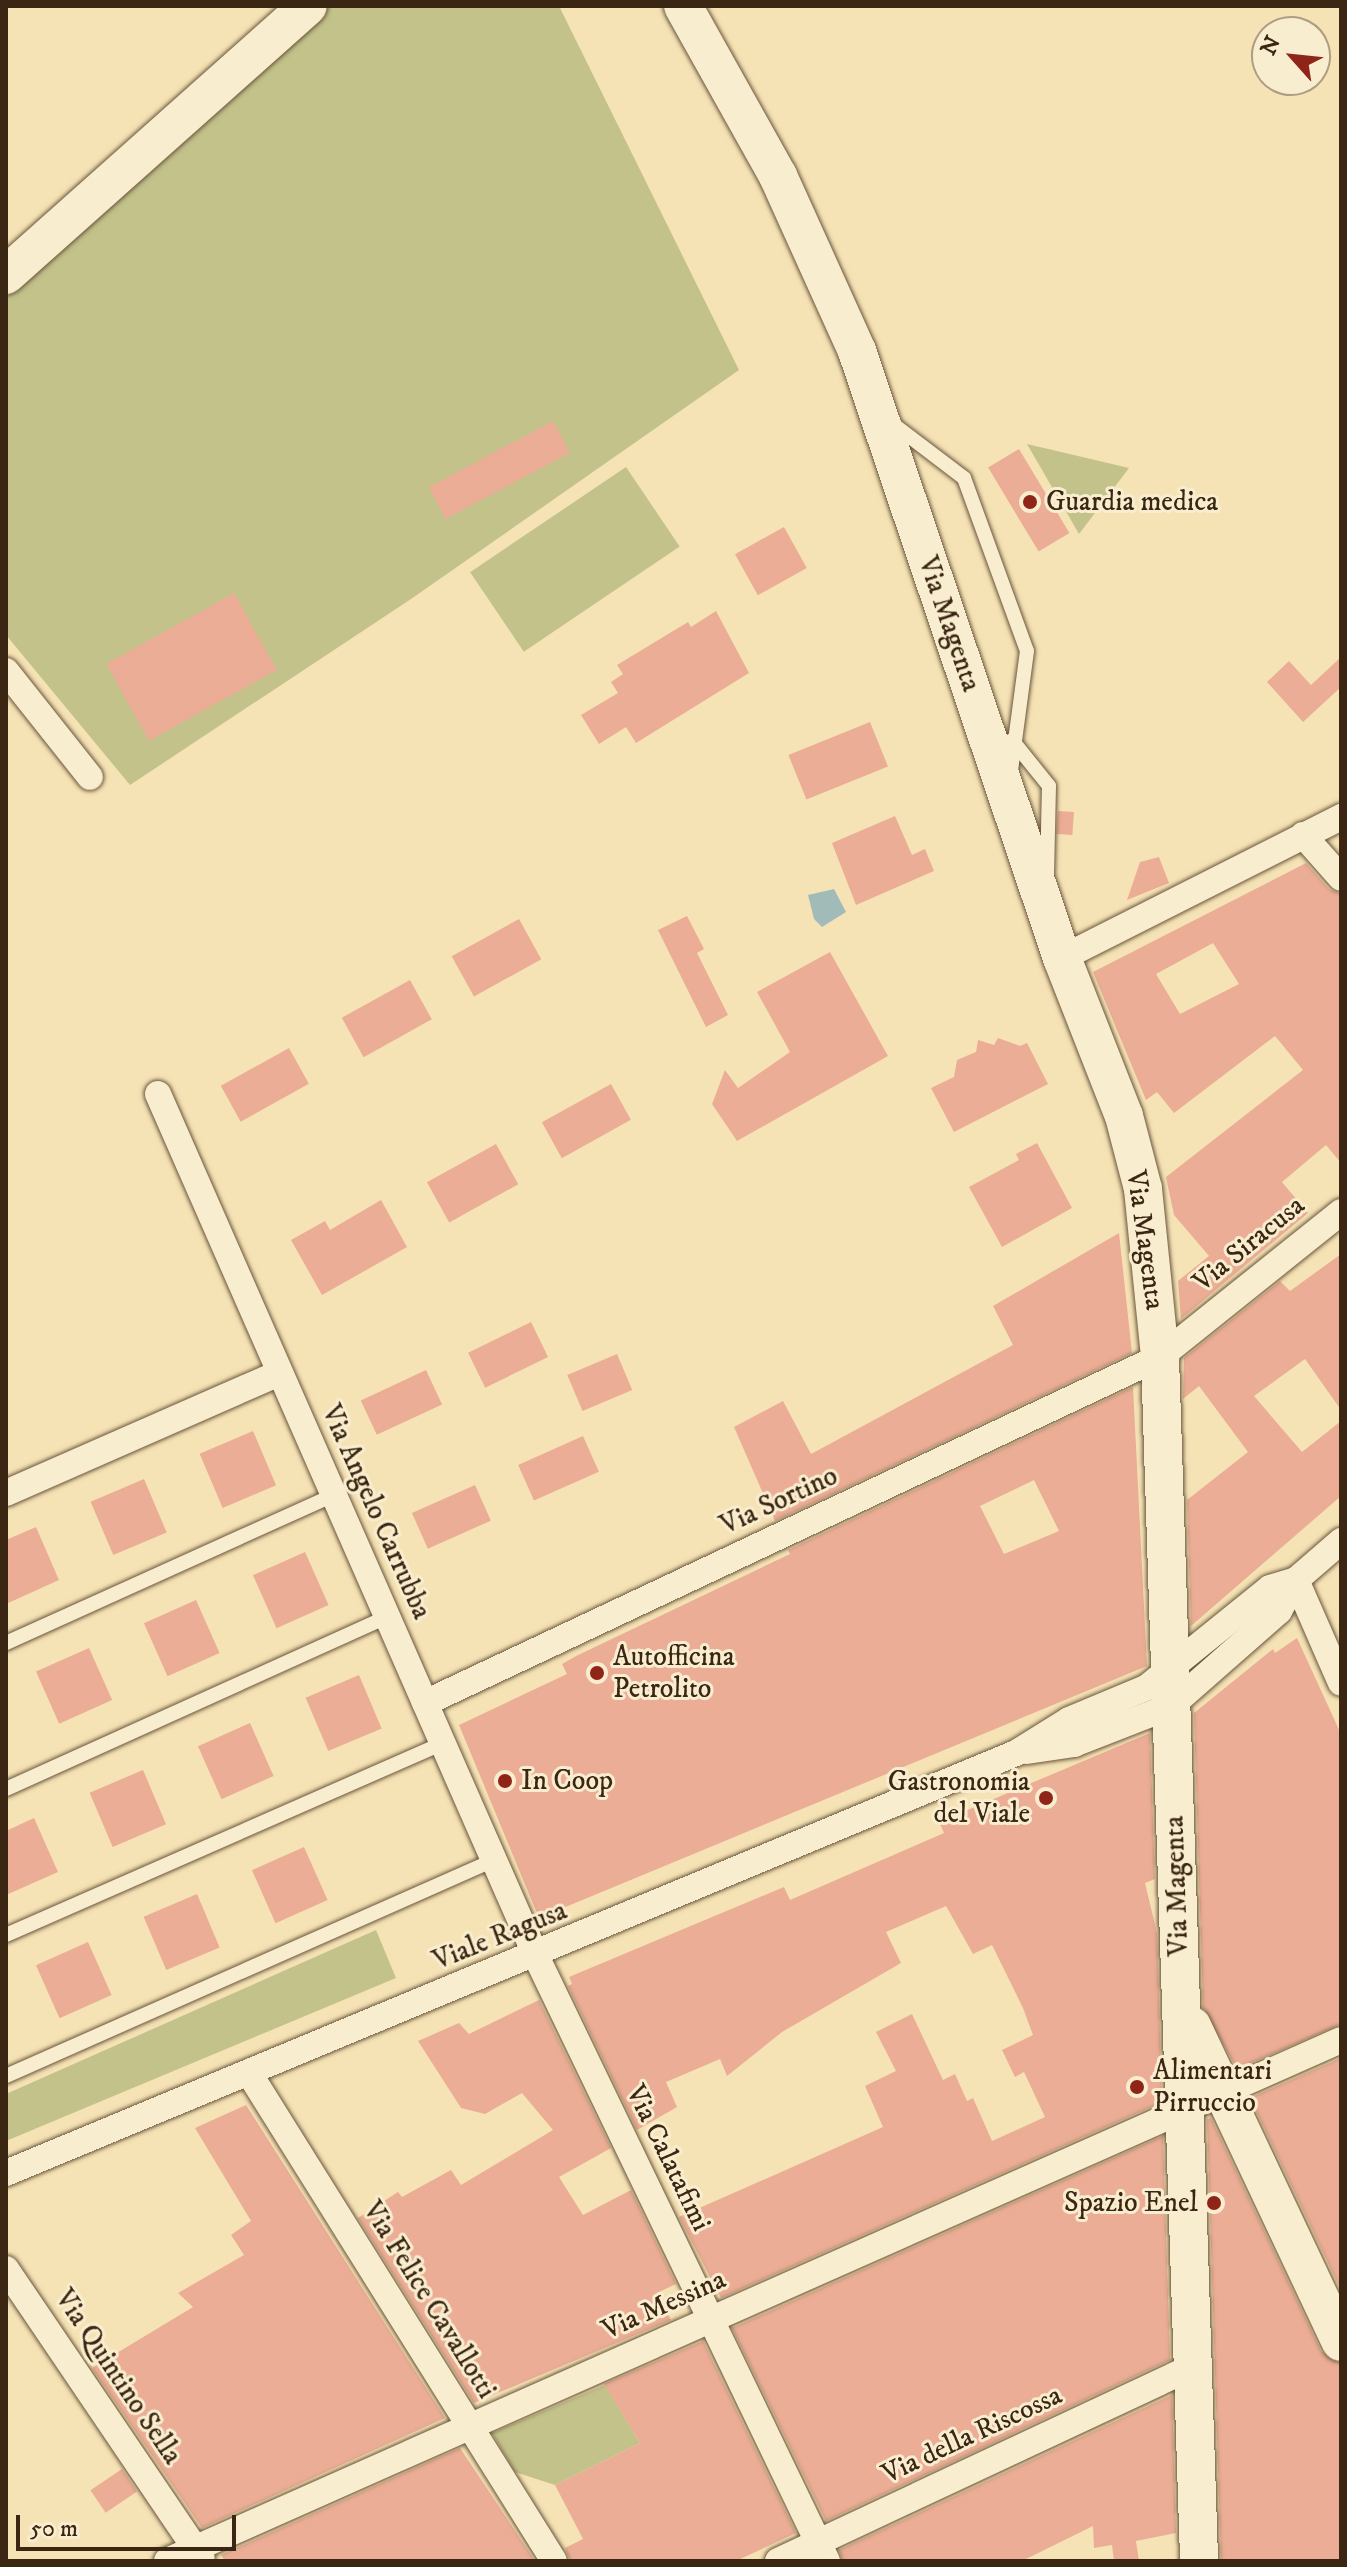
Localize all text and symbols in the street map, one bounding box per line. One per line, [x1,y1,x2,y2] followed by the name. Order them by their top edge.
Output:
[1251,16,1331,96] north arrow
[1255,32,1287,60] text: N
[1046,485,1218,519] place label: Guardia medica
[1021,493,1039,511] marker: Guardia medica
[910,552,988,696] street label: Via Magenta
[1119,1168,1171,1312] street label: Via Magenta
[1186,1189,1312,1299] street label: Via Siracusa
[314,1400,438,1624] street label: Via Angelo Carrubba
[715,1459,843,1543] street label: Via Sortino
[613,1640,735,1706] place label: Autofficina Petrolito
[588,1664,606,1682] marker: Autofficina Petrolito
[521,1764,613,1798] place label: In Coop
[888,1765,1030,1831] place label: Gastronomia del Viale
[496,1772,514,1790] marker: In Coop
[1037,1789,1055,1807] marker: Gastronomia del Viale
[1158,1815,1196,1957] street label: Via Magenta
[428,1894,572,1978] street label: Viale Ragusa
[1153,2054,1272,2120] place label: Alimentari Pirruccio
[1128,2078,1146,2096] marker: Alimentari Pirruccio
[618,2079,718,2237] street label: Via Calatafimi
[1064,2186,1198,2220] place label: Spazio Enel
[1205,2194,1223,2212] marker: Spazio Enel
[355,2195,503,2405] street label: Via Felice Cavallotti
[597,2263,731,2347] street label: Via Messina
[47,2283,189,2471] street label: Via Quintino Sella
[877,2379,1067,2491] street label: Via della Riscossa
[20,2499,240,2549] scale bar
[30,2514,78,2544] text: 50 m

